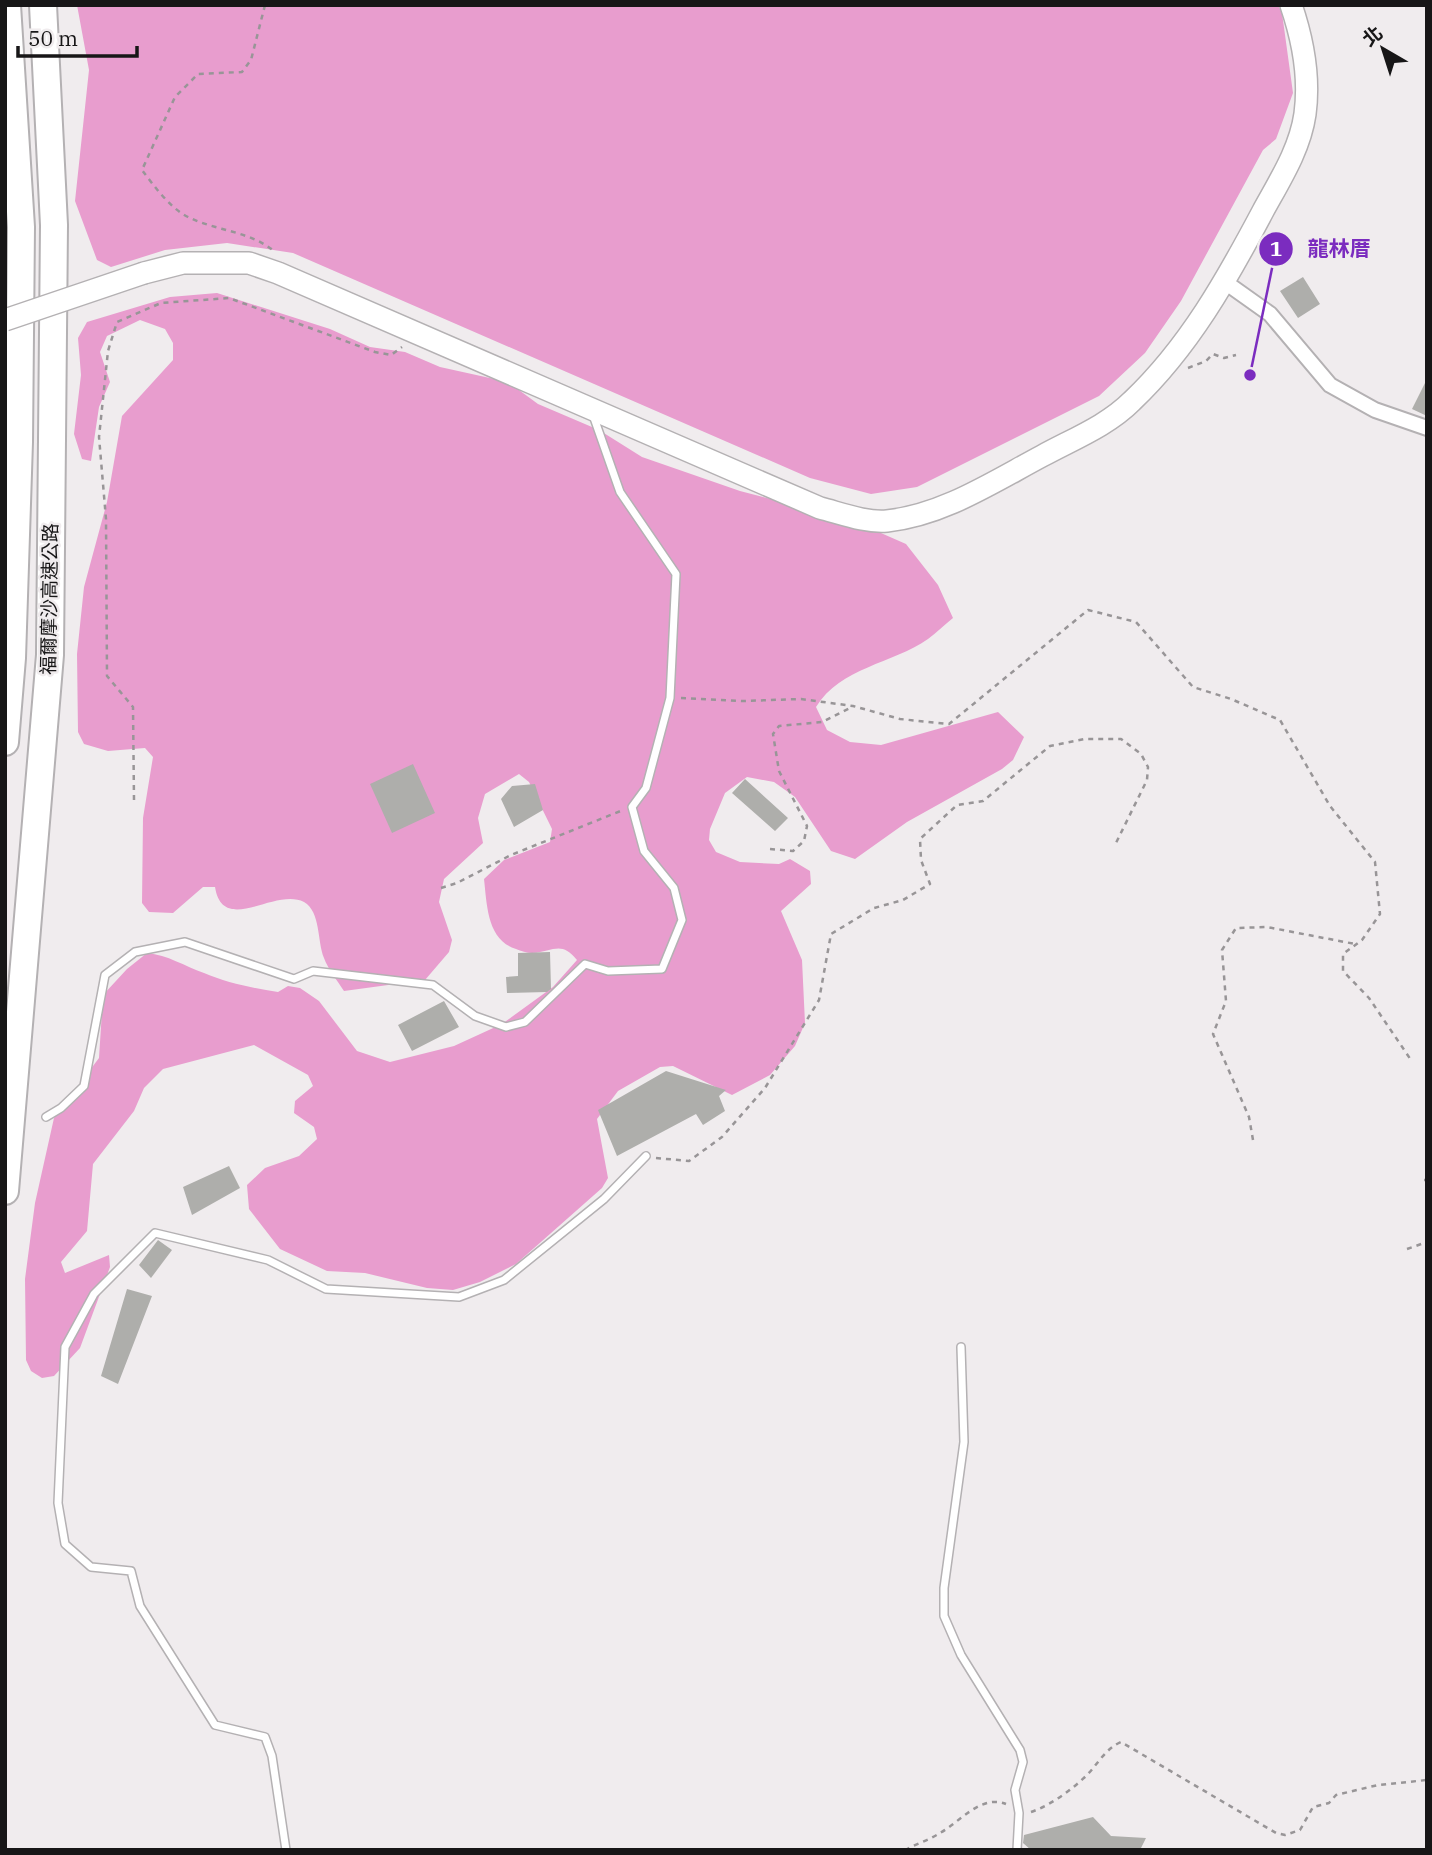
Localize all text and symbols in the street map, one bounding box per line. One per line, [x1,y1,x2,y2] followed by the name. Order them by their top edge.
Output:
[18,14,136,58] scale bar
[1348,14,1418,84] north arrow
[1357,20,1387,51] text: 北
[28,24,78,52] text: 50 m
[1259,228,1385,270] callout: 龍林厝
[1270,234,1282,262] text: 1
[1308,234,1371,262] text: 龍林厝
[36,523,62,675] street label: 福爾摩沙高速公路

